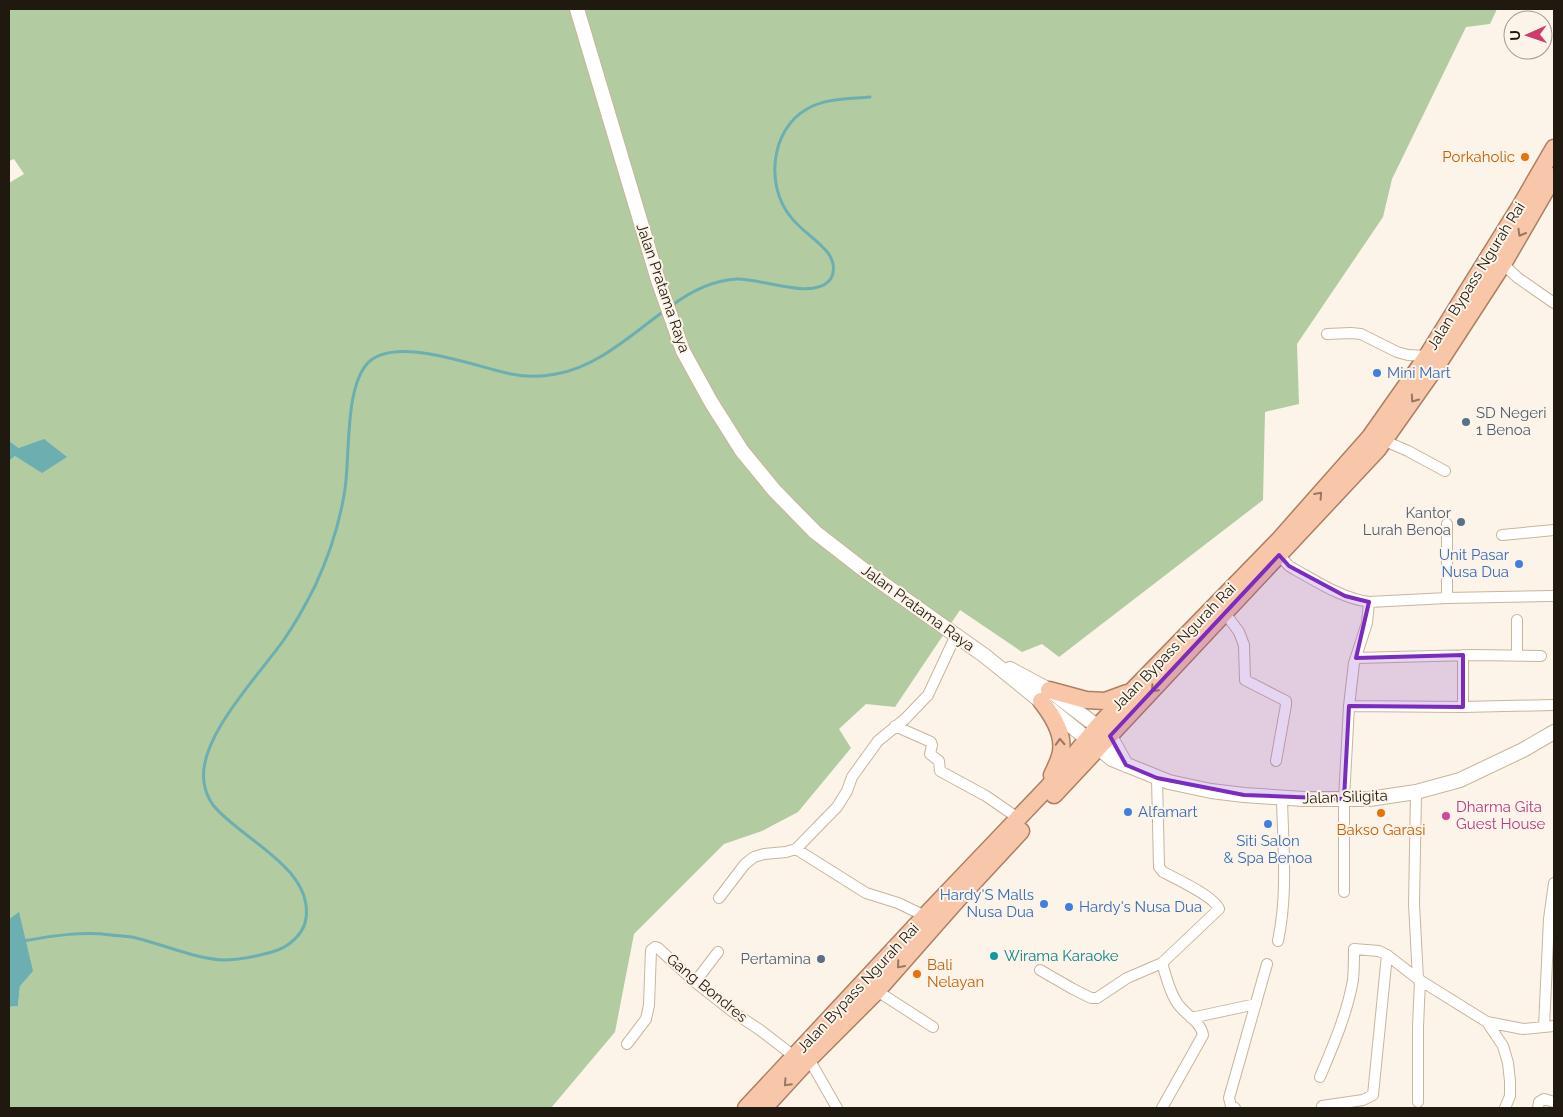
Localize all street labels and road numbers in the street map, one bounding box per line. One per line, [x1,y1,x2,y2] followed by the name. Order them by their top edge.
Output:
[1423,199,1529,353] street label: Jalan Bypass Ngurah Rai
[632,221,694,355] street label: Jalan Pratama Raya
[858,561,978,655] street label: Jalan Pratama Raya
[1108,579,1240,715] street label: Jalan Bypass Ngurah Rai
[1302,787,1388,807] street label: Jalan Siligita
[793,919,923,1057] street label: Jalan Bypass Ngurah Rai
[663,950,751,1026] street label: Gang Bondres

